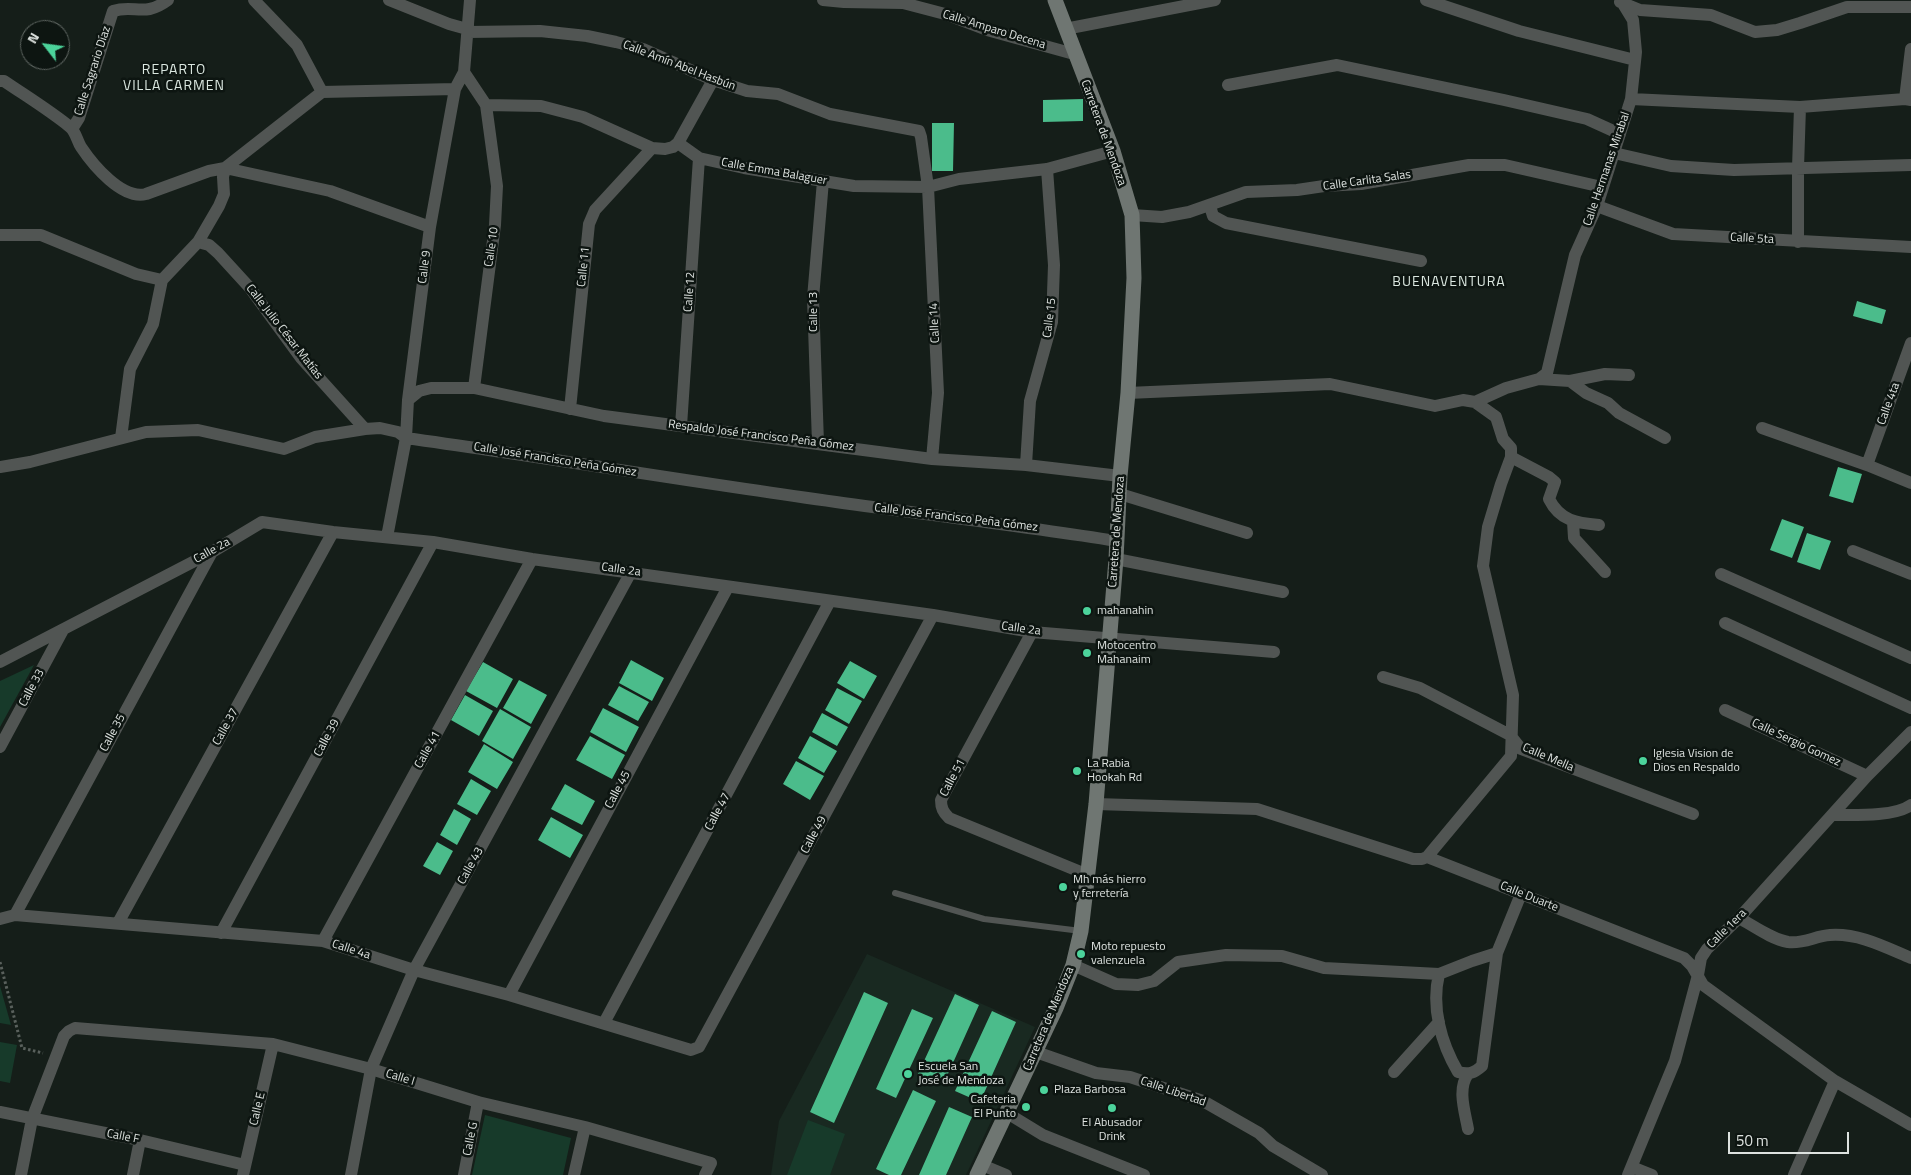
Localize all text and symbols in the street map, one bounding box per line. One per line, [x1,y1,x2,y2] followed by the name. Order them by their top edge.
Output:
[941,8,1047,52] street label: Calle Amparo Decena
[20,20,70,70] north arrow
[72,24,114,118] street label: Calle Sagrario Díaz
[21,28,44,47] text: N
[621,38,737,94] street label: Calle Amín Abel Hasbún
[122,63,226,95] district label: REPARTO VILLA CARMEN
[1077,78,1129,188] street label: Carretera de Mendoza
[1581,110,1633,228] street label: Calle Hermanas Mirabal
[720,156,828,188] street label: Calle Emma Balaguer
[1322,168,1412,194] street label: Calle Carlita Salas
[482,226,502,268] street label: Calle 10
[1730,231,1774,247] street label: Calle 5ta
[575,246,593,288] street label: Calle 11
[416,249,434,285] street label: Calle 9
[681,271,699,313] street label: Calle 12
[1391,275,1507,291] district label: BUENAVENTURA
[243,282,325,382] street label: Calle Julio César Matías
[807,292,821,332] street label: Calle 13
[1040,297,1060,339] street label: Calle 15
[927,303,943,343] street label: Calle 14
[1875,381,1903,427] street label: Calle 4ta
[667,417,855,455] street label: Respaldo José Francisco Peña Gómez
[473,440,637,480] street label: Calle José Francisco Peña Gómez
[1106,476,1128,588] street label: Carretera de Mendoza
[873,501,1039,535] street label: Calle José Francisco Peña Gómez
[191,535,233,567] street label: Calle 2a
[600,560,642,580] street label: Calle 2a
[1097,604,1153,618] place label: mahanahin
[1081,605,1093,617] marker: mahanahin
[1000,619,1042,639] street label: Calle 2a
[1097,639,1156,667] place label: Motocentro Mahanaim
[1081,647,1093,659] marker: Motocentro Mahanaim
[16,667,48,709] street label: Calle 33
[210,706,242,748] street label: Calle 37
[97,712,129,754] street label: Calle 35
[1749,716,1843,770] street label: Calle Sergio Gomez
[311,717,343,759] street label: Calle 39
[412,729,444,771] street label: Calle 41
[1520,741,1576,775] street label: Calle Mella
[1653,747,1740,775] place label: Iglesia Vision de Dios en Respaldo
[1637,755,1649,767] marker: Iglesia Vision de Dios en Respaldo
[937,757,969,799] street label: Calle 51
[1087,757,1142,785] place label: La Rabia Hookah Rd
[1071,765,1083,777] marker: La Rabia Hookah Rd
[602,769,634,811] street label: Calle 45
[702,791,734,833] street label: Calle 47
[798,814,830,856] street label: Calle 49
[455,845,487,887] street label: Calle 43
[1073,873,1146,901] place label: Mh más hierro y ferretería
[1498,879,1560,915] street label: Calle Duarte
[1057,881,1069,893] marker: Mh más hierro y ferretería
[1704,906,1750,952] street label: Calle 1era
[330,937,372,963] street label: Calle 4a
[1091,940,1165,968] place label: Moto repuesto valenzuela
[1075,948,1087,960] marker: Moto repuesto valenzuela
[1021,965,1077,1073] street label: Carretera de Mendoza
[918,1060,1004,1088] place label: Escuela San José de Mendoza
[384,1067,416,1089] street label: Calle I
[902,1068,914,1080] marker: Escuela San José de Mendoza
[1138,1074,1208,1110] street label: Calle Libertad
[1054,1083,1126,1097] place label: Plaza Barbosa
[1038,1084,1050,1096] marker: Plaza Barbosa
[247,1091,269,1127] street label: Calle E
[971,1093,1016,1121] place label: Cafeteria El Punto
[1020,1101,1032,1113] marker: Cafeteria El Punto
[1106,1102,1118,1114] marker: El Abusador Drink
[1082,1116,1142,1144] place label: El Abusador Drink
[461,1121,481,1157] street label: Calle G
[1731,1122,1852,1154] scale bar
[105,1127,141,1147] street label: Calle F
[1736,1129,1769,1152] text: 50 m

